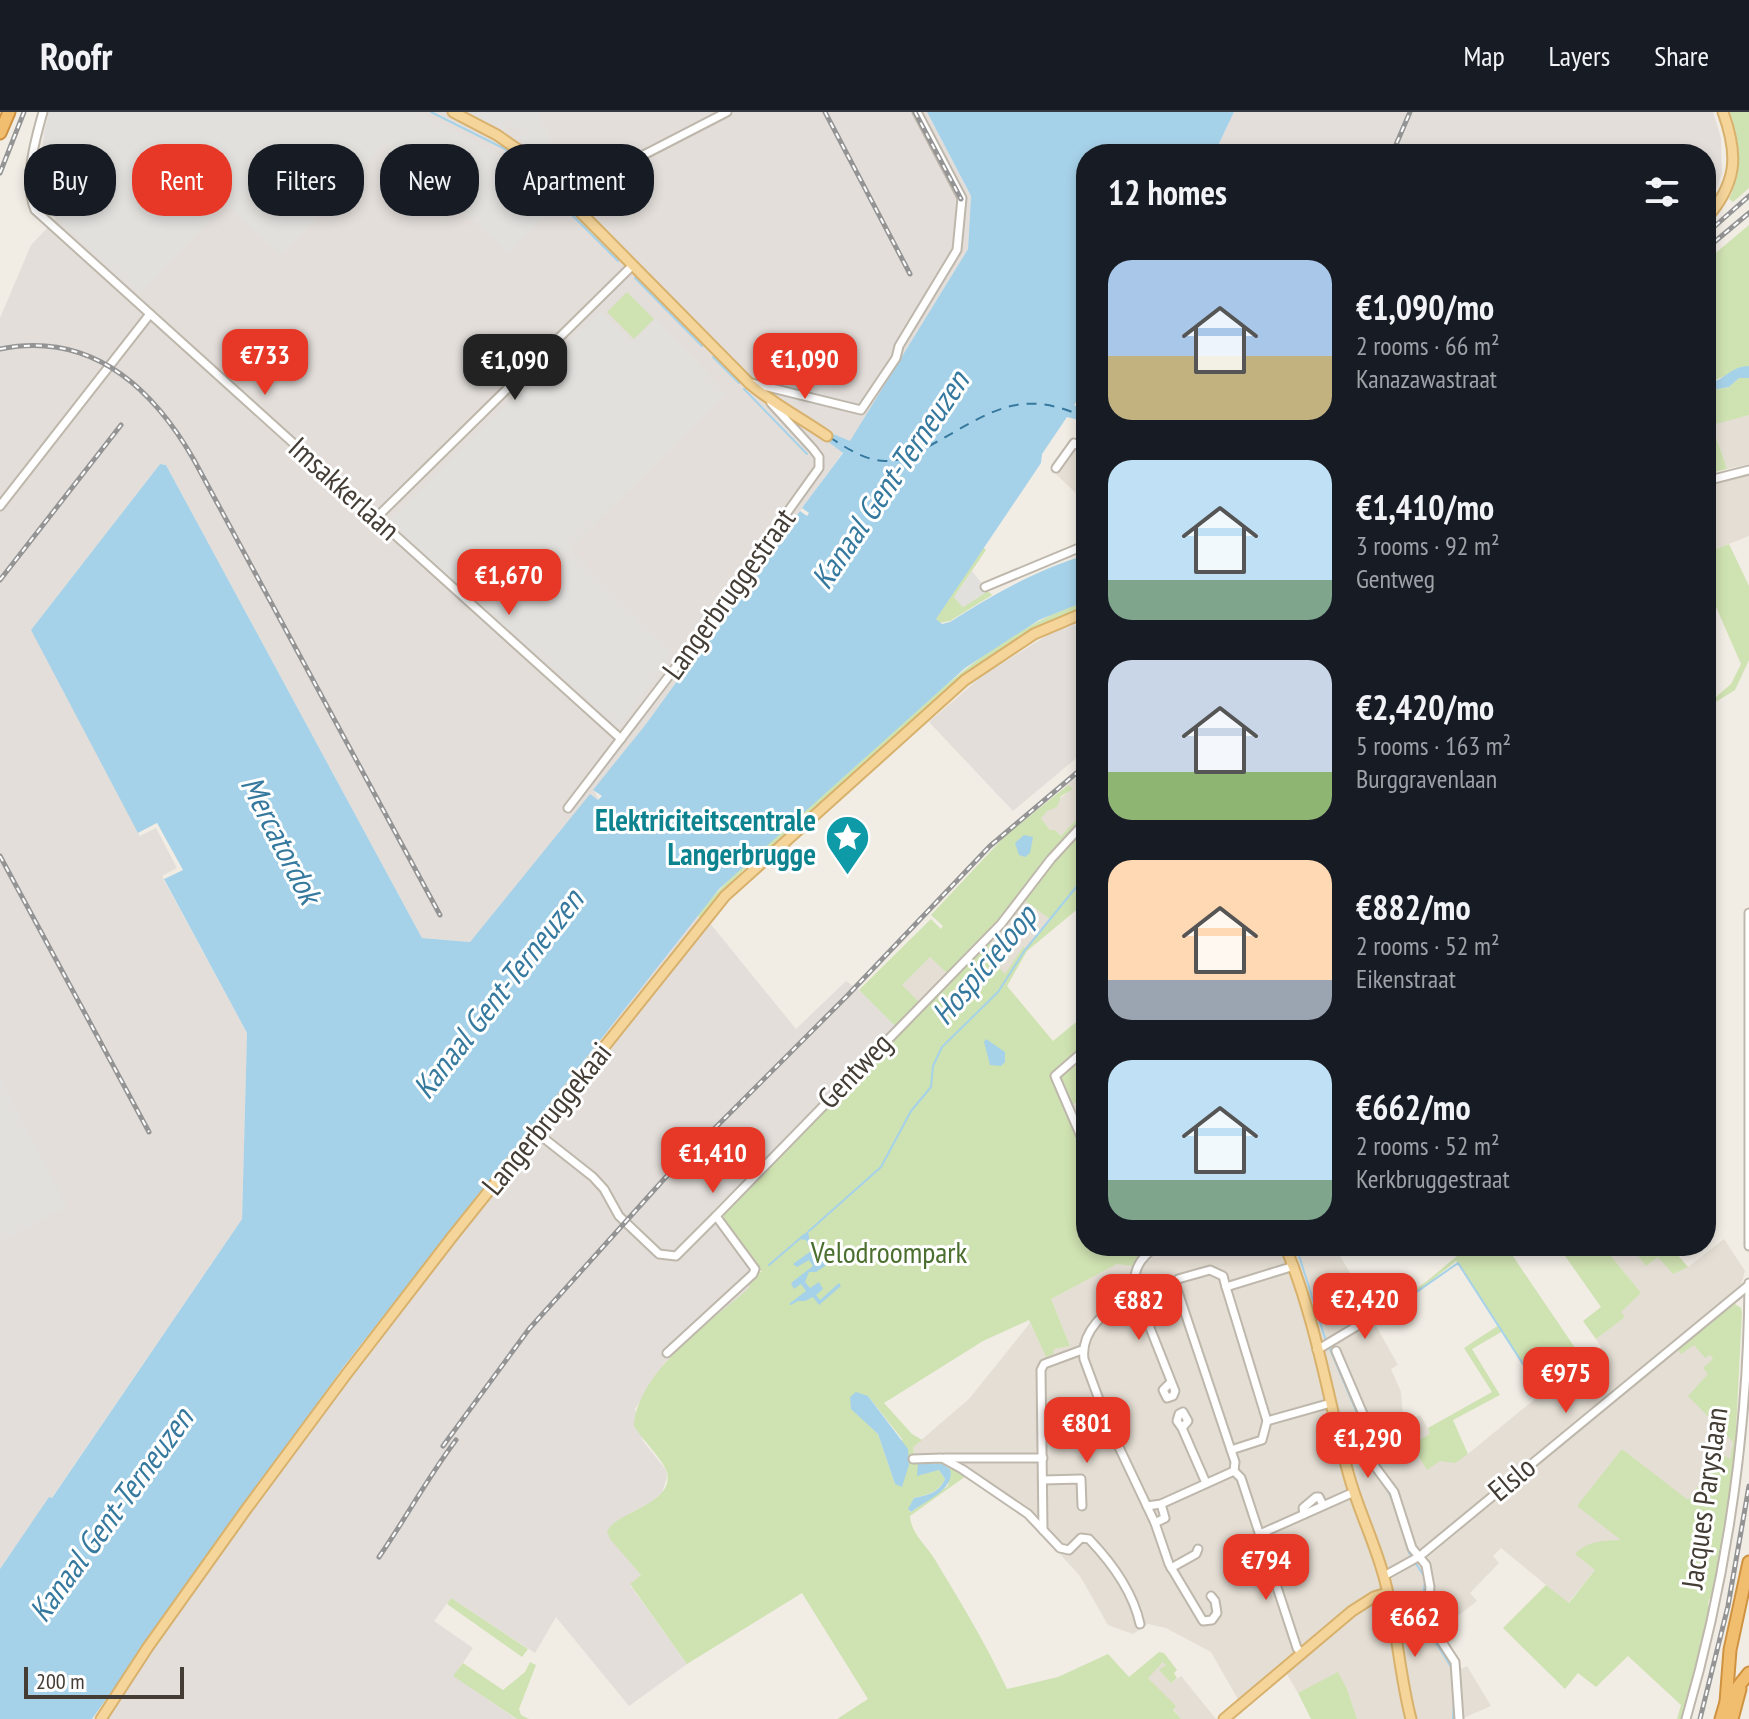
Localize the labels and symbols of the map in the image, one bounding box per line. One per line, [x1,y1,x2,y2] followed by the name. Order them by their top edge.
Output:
[218,329,312,397] pin: €733
[740,333,870,401] pin: €1,090
[450,334,580,402] pin: €1,090
[801,361,979,597] water label: Kanaal Gent-Terneuzen
[281,428,409,548] street label: Imsakkerlaan
[653,499,803,686] street label: Langerbruggestraat
[444,549,574,617] pin: €1,670
[232,769,334,914] water label: Mercatordok
[595,800,816,873] place label: Elektriciteitscentrale Langerbrugge
[823,814,871,877] place icon: Elektriciteitscentrale Langerbrugge
[402,879,593,1106] water label: Kanaal Gent-Terneuzen
[921,894,1047,1033] water label: Hospicieloop
[808,1024,900,1116] street label: Gentweg
[472,1034,619,1202] street label: Langerbruggekaai
[648,1127,778,1195] pin: €1,410
[810,1232,968,1271] park label: Velodroompark
[1300,1273,1430,1341] pin: €2,420
[1092,1274,1186,1342] pin: €882
[1519,1347,1613,1415] pin: €975
[1040,1397,1134,1465] pin: €801
[19,1398,203,1630] water label: Kanaal Gent-Terneuzen
[1671,1405,1736,1592] street label: Jacques Paryslaan
[1303,1412,1433,1480] pin: €1,290
[1479,1447,1543,1509] street label: Elslo
[1219,1534,1313,1602] pin: €794
[1368,1591,1462,1659] pin: €662
[24,1663,184,1699] scale bar

